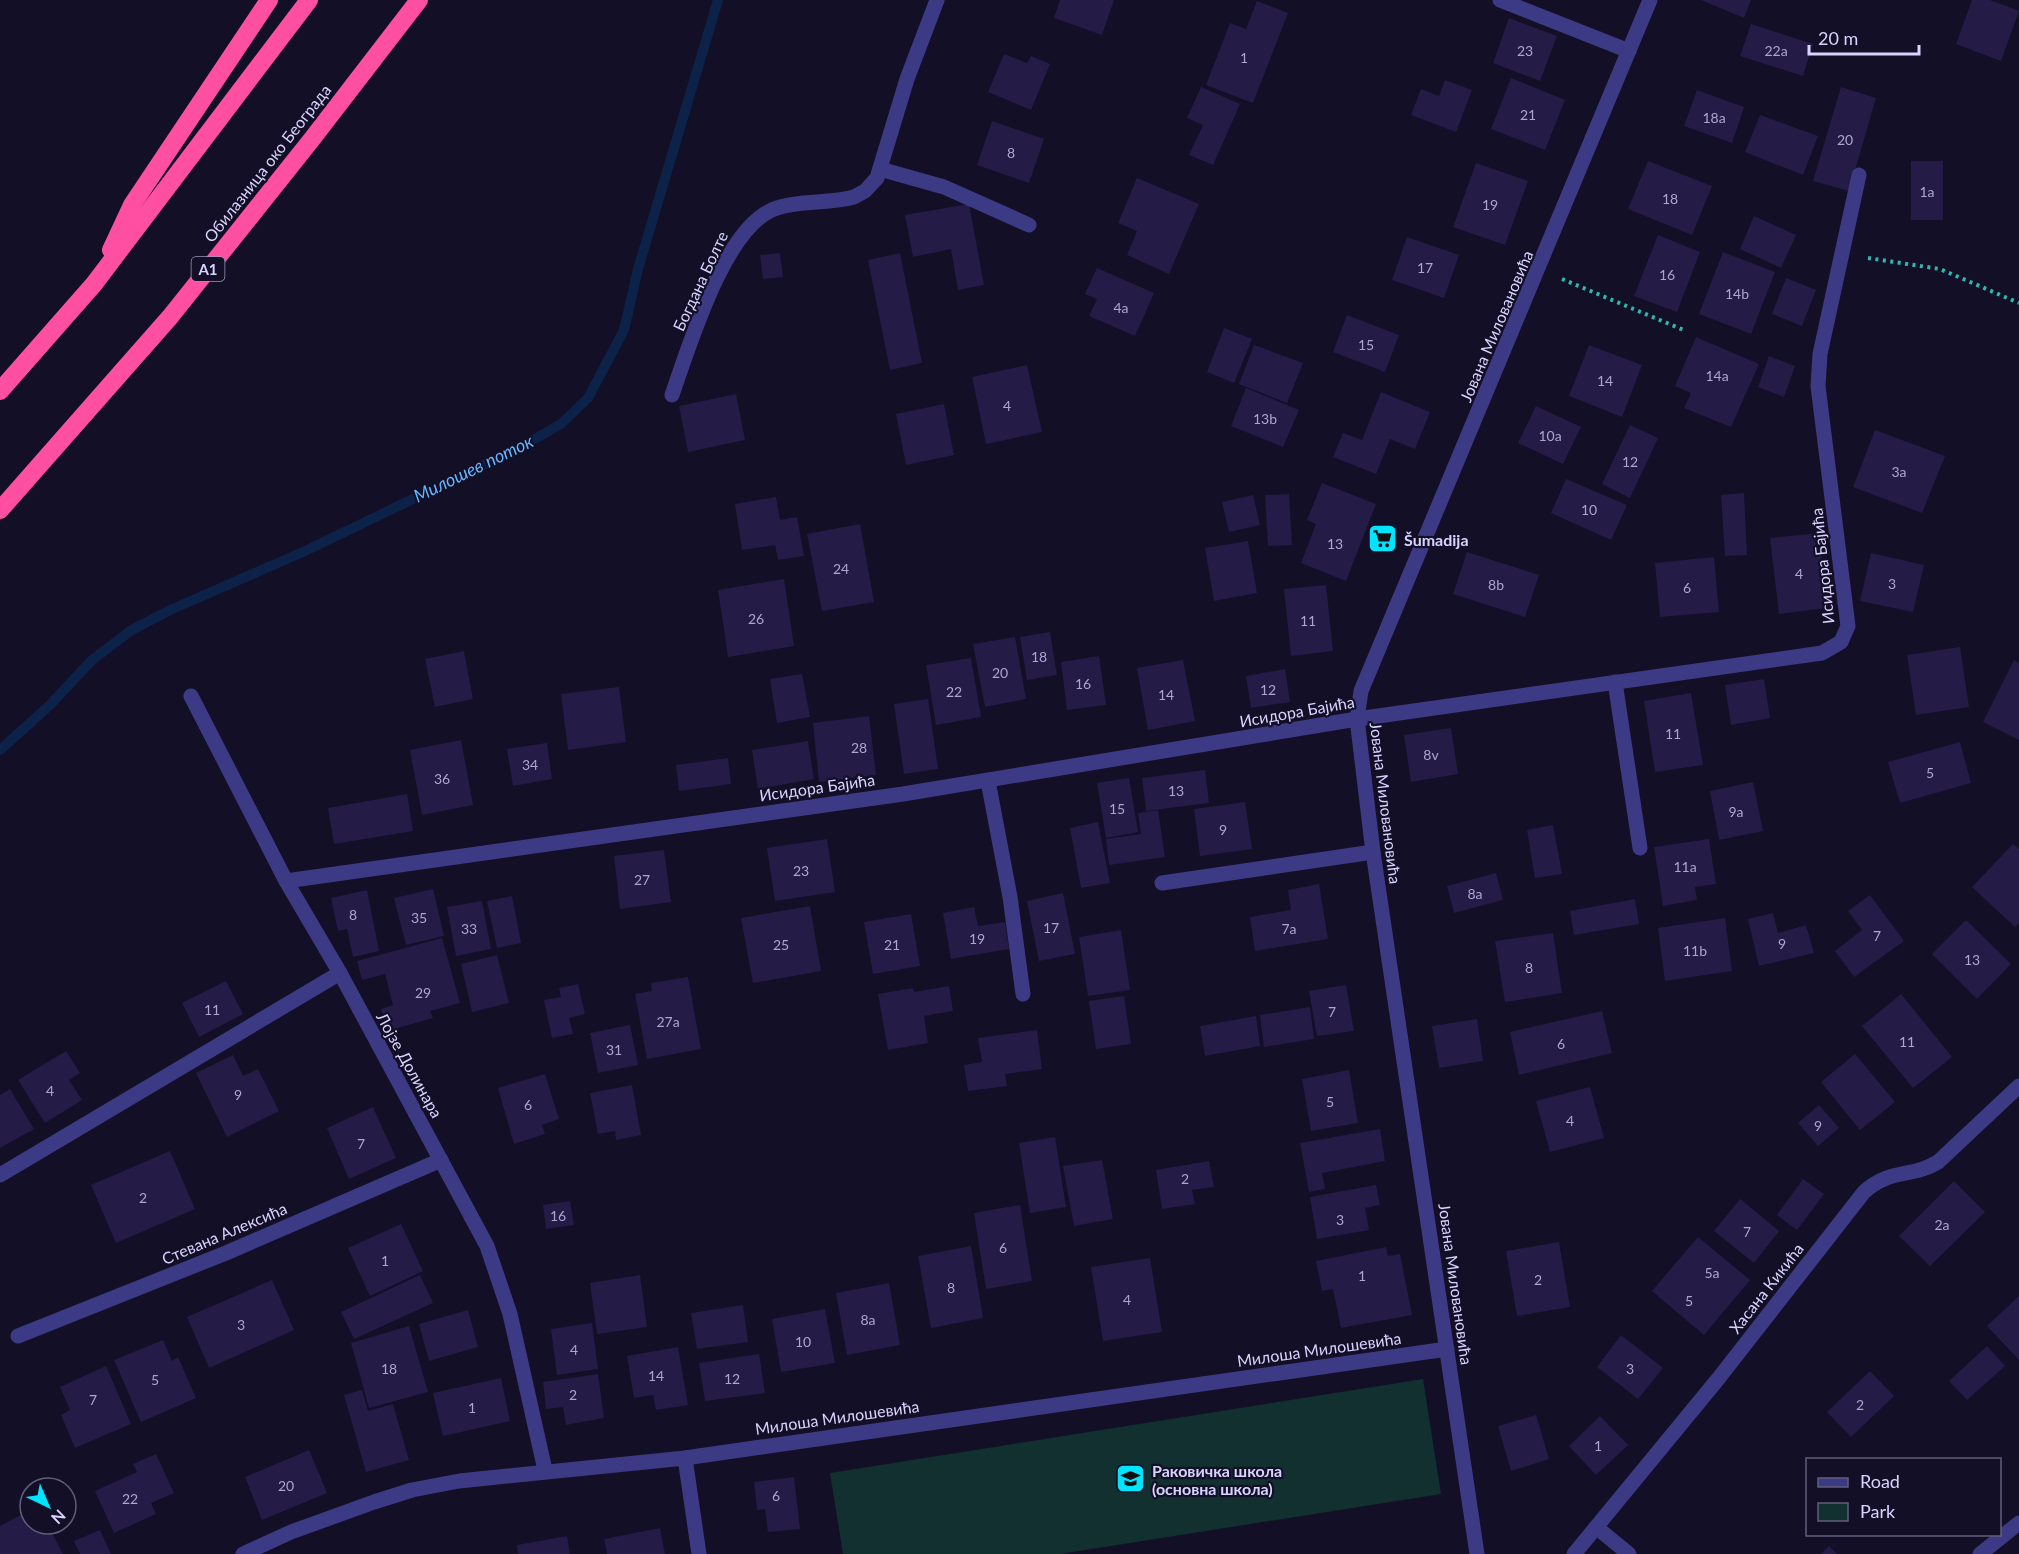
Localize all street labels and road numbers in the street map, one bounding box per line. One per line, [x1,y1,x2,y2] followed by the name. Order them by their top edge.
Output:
[200,80,334,246] street label: Обилазница око Београда
[669,228,731,334] street label: Богдана Болте
[1455,247,1537,405] street label: Јована Миловановића
[192,257,224,281] road number: A1
[1806,507,1838,625] street label: Исидора Бајића
[1238,692,1356,730] street label: Исидора Бајића
[1367,721,1405,885] street label: Јована Миловановића
[758,769,876,805] street label: Исидора Бајића
[373,1008,447,1121] street label: Лојзе Долинара
[159,1198,289,1268] street label: Стевана Алексића
[1435,1202,1477,1366] street label: Јована Миловановића
[1725,1239,1807,1337] street label: Хасана Кикића
[1236,1328,1402,1370] street label: Милоша Милошевића
[754,1396,920,1438] street label: Милоша Милошевића

